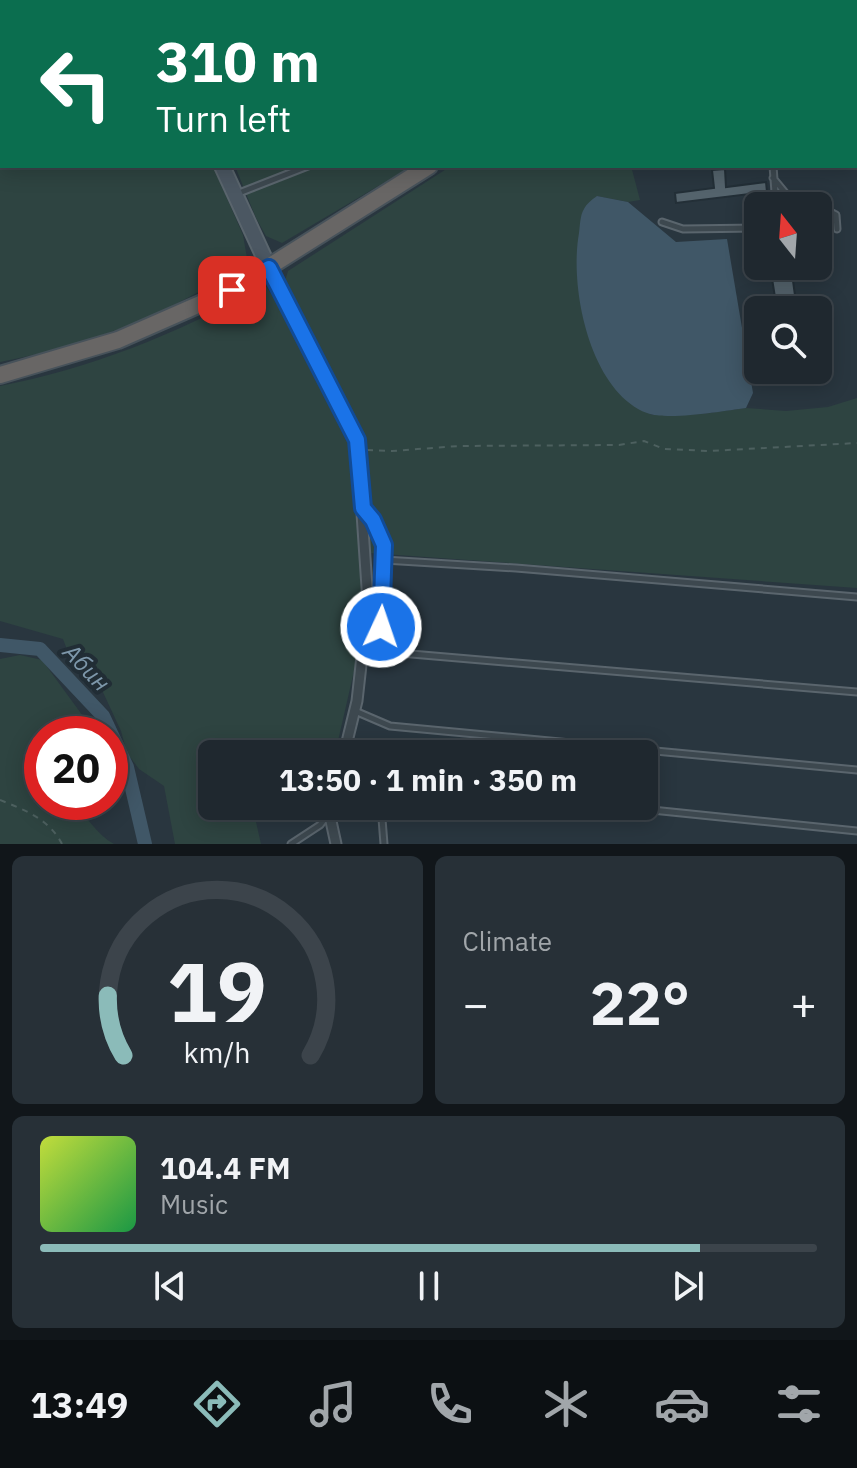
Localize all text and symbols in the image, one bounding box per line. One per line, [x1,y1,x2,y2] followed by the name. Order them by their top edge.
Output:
[156,25,320,97] text: 310 m
[24,32,128,136] icon: left
[156,95,291,142] text: Turn left
[744,192,832,280] north arrow
[744,192,832,384] map controls
[198,256,266,324] pin
[210,268,254,312] icon: arrive
[744,296,832,384] button: search
[339,585,423,669] position arrow
[56,635,118,698] water label: Абин
[24,716,128,820] speed limit sign: 20
[279,760,577,799] text: 13:50 · 1 min · 350 m
[463,924,552,958] text: Climate
[167,937,267,1045] text: 19
[590,963,690,1042] text: 22°
[463,975,489,1032] text: −
[791,975,817,1032] text: +
[184,1034,251,1071] text: km/h
[160,1148,291,1187] text: 104.4 FM
[160,1187,228,1221] text: Music
[148,1264,192,1308] icon: previous
[407,1264,451,1308] icon: pause
[666,1264,710,1308] icon: next
[189,1376,245,1432] icon: directions
[305,1376,361,1432] icon: music
[422,1376,478,1432] icon: phone
[538,1376,594,1432] icon: climate
[654,1376,710,1432] icon: car
[771,1376,827,1432] icon: filters
[30,1381,128,1428] text: 13:49

